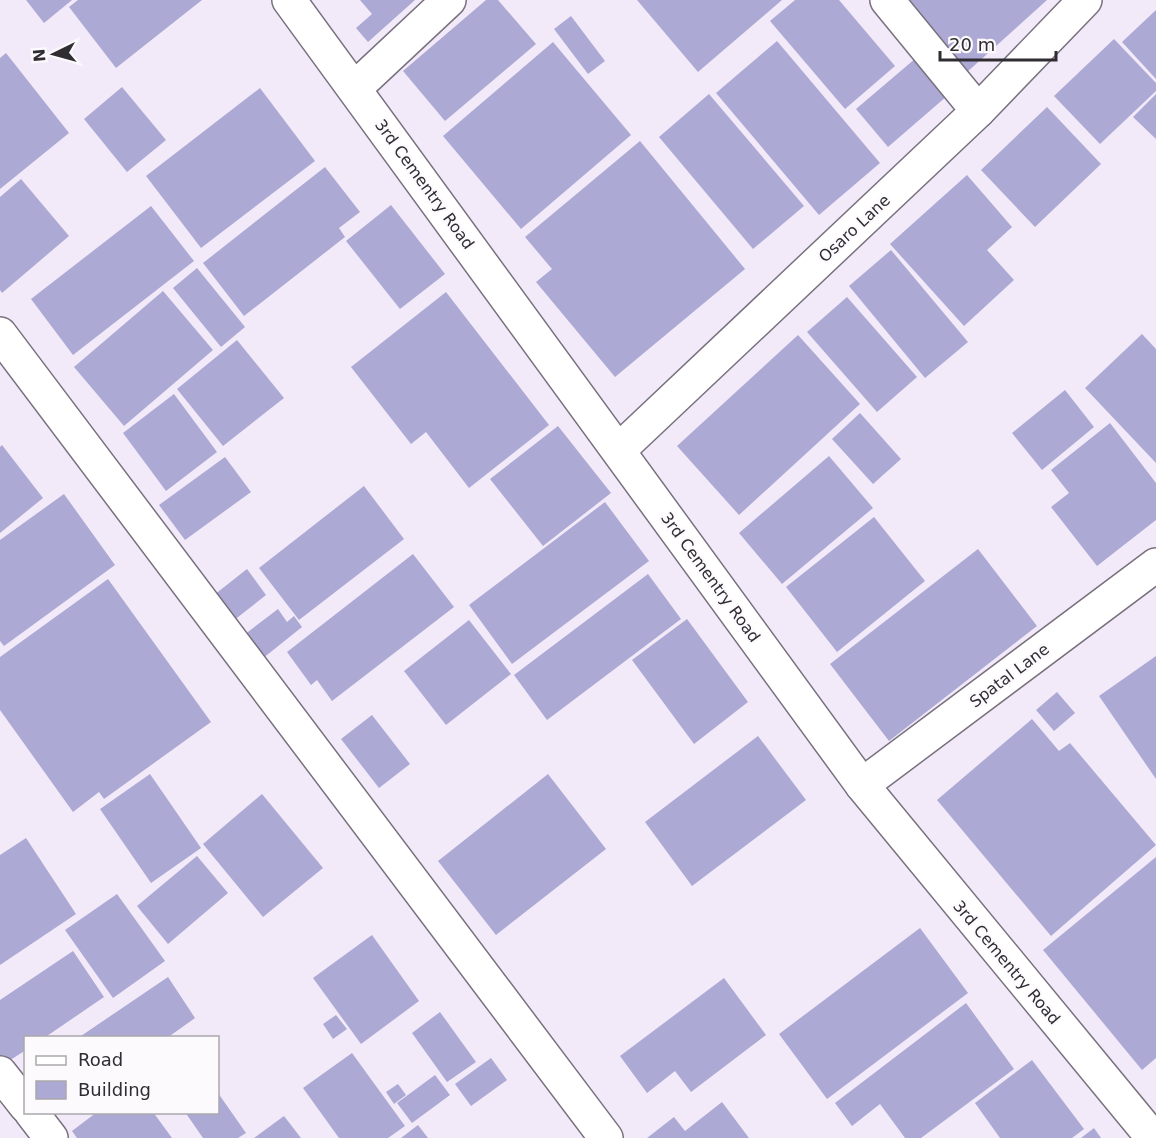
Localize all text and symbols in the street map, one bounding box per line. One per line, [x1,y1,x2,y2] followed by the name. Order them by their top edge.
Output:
[24,24,84,84] north arrow
[940,24,1056,62] scale bar
[949,34,995,55] text: 20 m
[30,48,50,63] text: N
[371,116,478,253] street label: 3rd Cementry Road
[815,191,894,266] street label: Osaro Lane
[657,509,764,646] street label: 3rd Cementry Road
[966,639,1053,711] street label: Spatal Lane
[949,897,1064,1028] street label: 3rd Cementry Road
[24,1036,219,1114] legend
[78,1049,123,1070] text: Road
[78,1079,151,1100] text: Building

